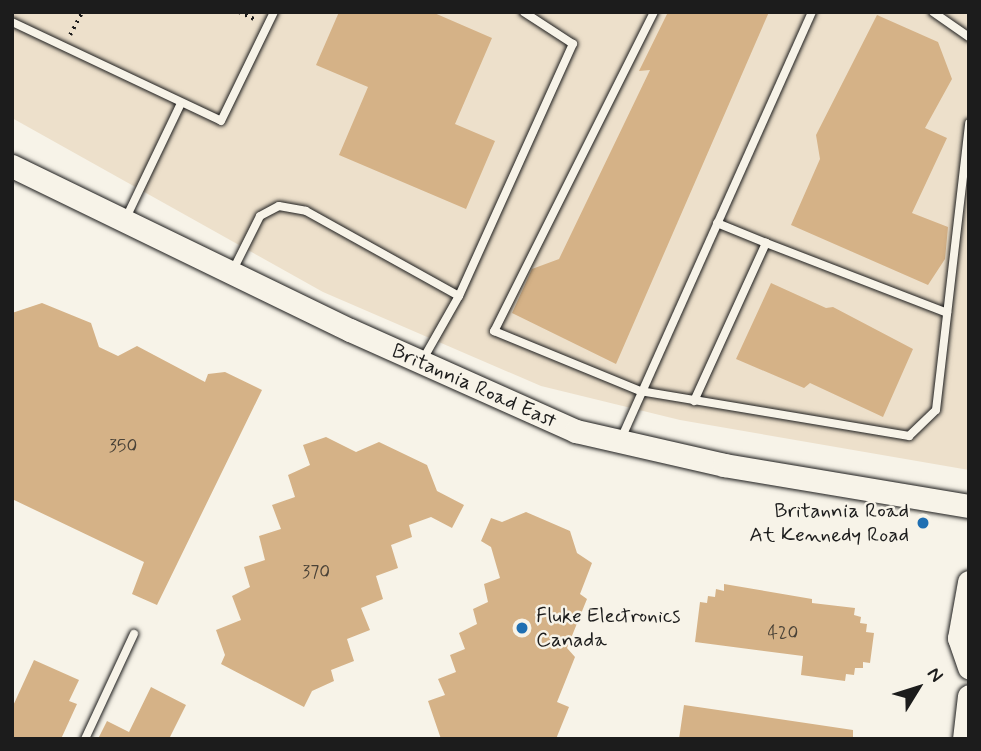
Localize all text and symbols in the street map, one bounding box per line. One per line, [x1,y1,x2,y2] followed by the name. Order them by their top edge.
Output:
[389,339,559,433] street label: Britannia Road East
[109,435,137,457] house number: 350
[747,498,909,548] place label: Britannia Road At Kennedy Road
[915,515,931,531] marker: Britannia Road At Kennedy Road
[302,561,330,583] house number: 370
[536,603,681,653] place label: Fluke Electronics Canada
[514,620,530,636] marker: Fluke Electronics Canada
[768,622,798,644] house number: 420
[883,653,953,723] north arrow
[921,662,949,687] text: N

